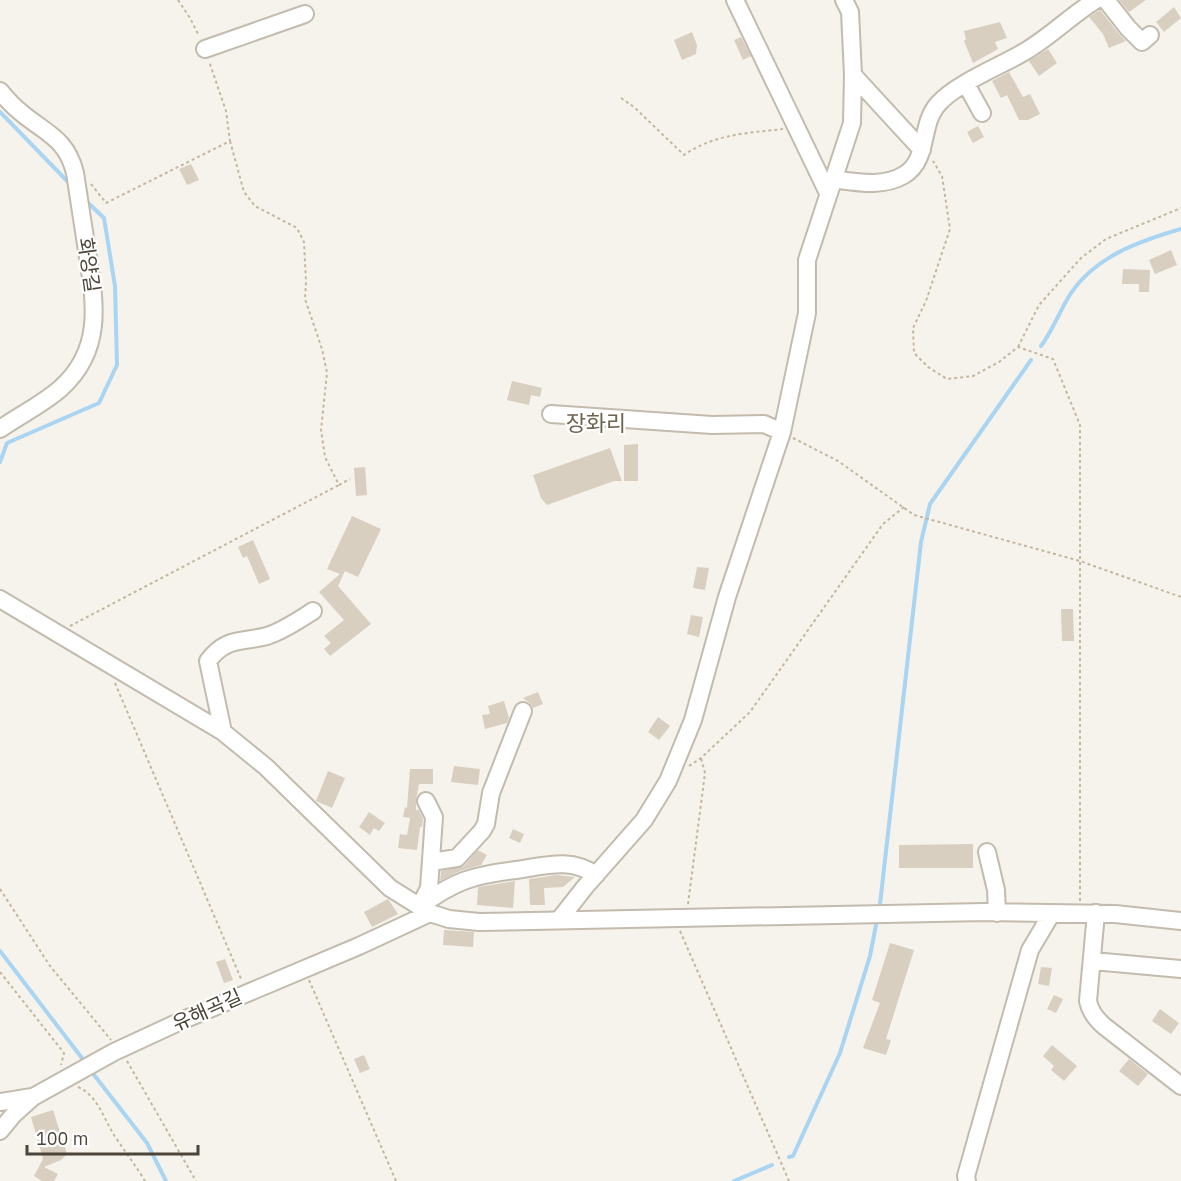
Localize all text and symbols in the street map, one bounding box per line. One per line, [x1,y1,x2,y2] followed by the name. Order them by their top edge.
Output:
[72,236,107,294] street label: 화양길
[566,408,626,437] district label: 장화리
[168,982,246,1037] street label: 유해곡길
[27,1118,198,1156] scale bar
[36,1127,88,1150] text: 100 m

